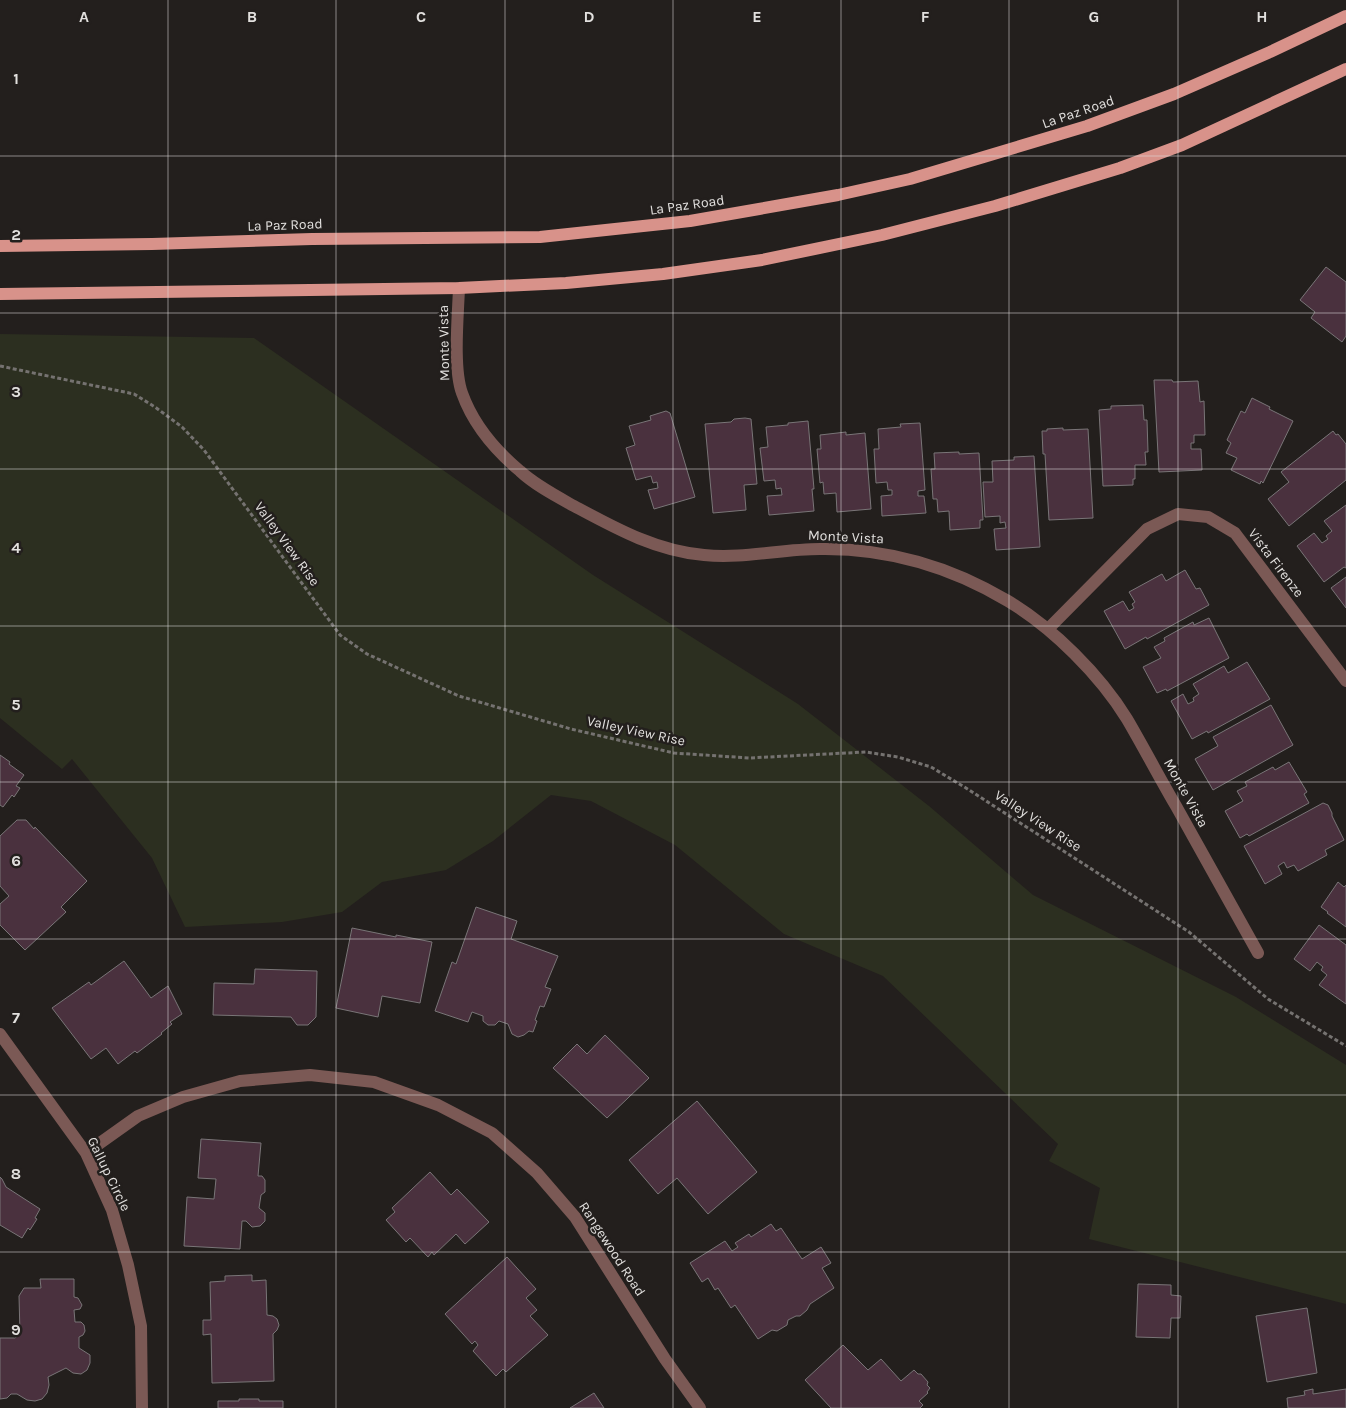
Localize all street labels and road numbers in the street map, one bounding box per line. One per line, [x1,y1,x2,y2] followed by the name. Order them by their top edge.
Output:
[1040,92,1116,132] street label: La Paz Road
[649,191,725,219] street label: La Paz Road
[247,215,323,235] street label: La Paz Road
[435,305,453,381] street label: Monte Vista
[251,499,323,589] street label: Valley View Rise
[1245,525,1307,601] street label: Vista Firenze
[808,527,884,547] street label: Monte Vista
[585,712,687,750] street label: Valley View Rise
[1160,756,1212,830] street label: Monte Vista
[991,787,1085,855] street label: Valley View Rise
[84,1134,134,1214] street label: Gallup Circle
[575,1199,649,1299] street label: Rangewood Road

